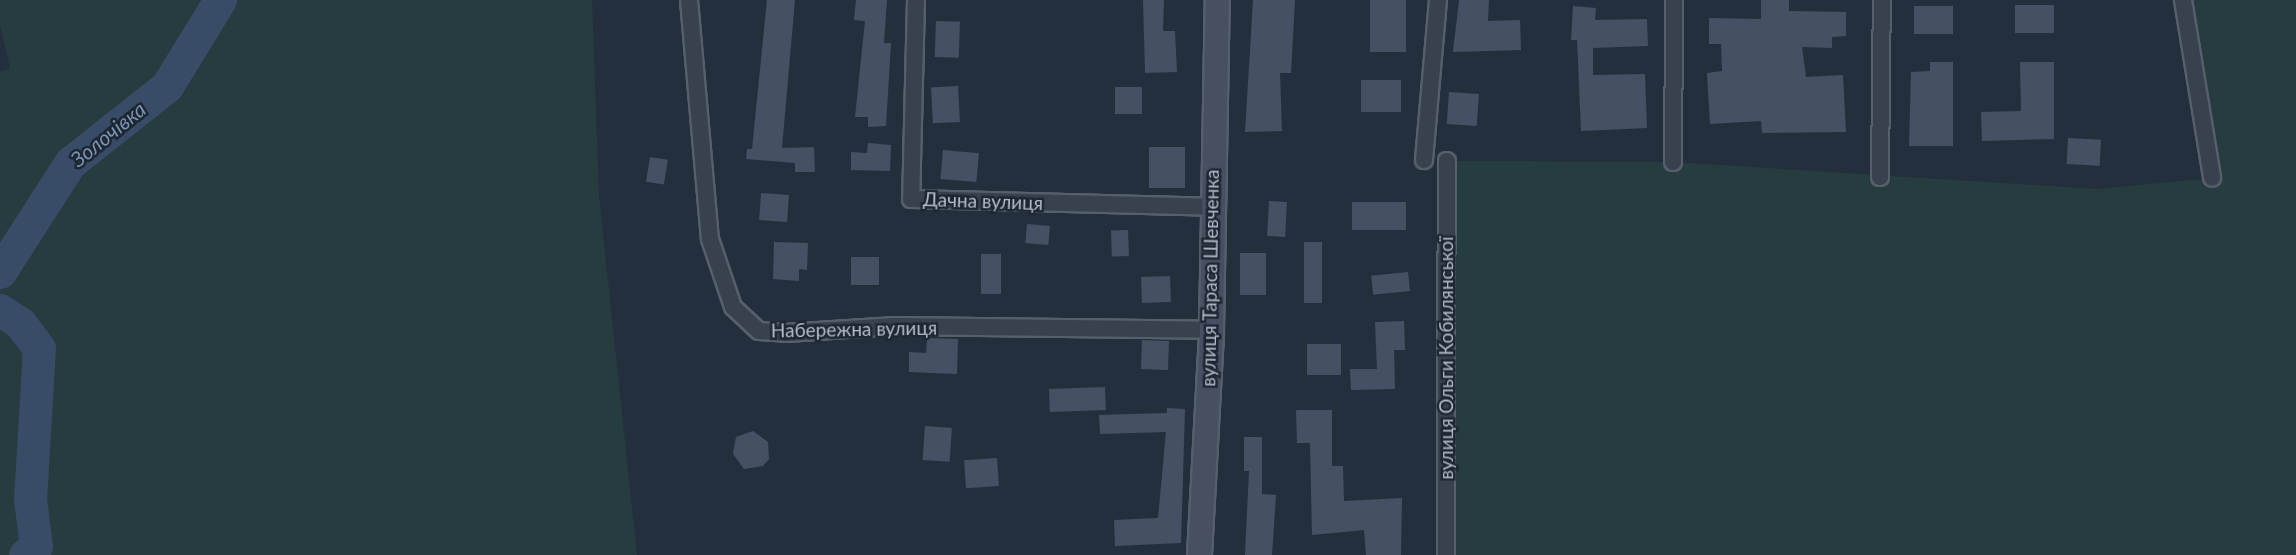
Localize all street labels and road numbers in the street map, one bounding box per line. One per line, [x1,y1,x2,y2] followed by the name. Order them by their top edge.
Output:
[1197,169,1223,387] street label: вулиця Тараса Шевченка
[923,188,1043,214] street label: Дачна вулиця
[1435,236,1457,480] street label: вулиця Ольги Кобилянської
[771,316,937,342] street label: Набережна вулиця

